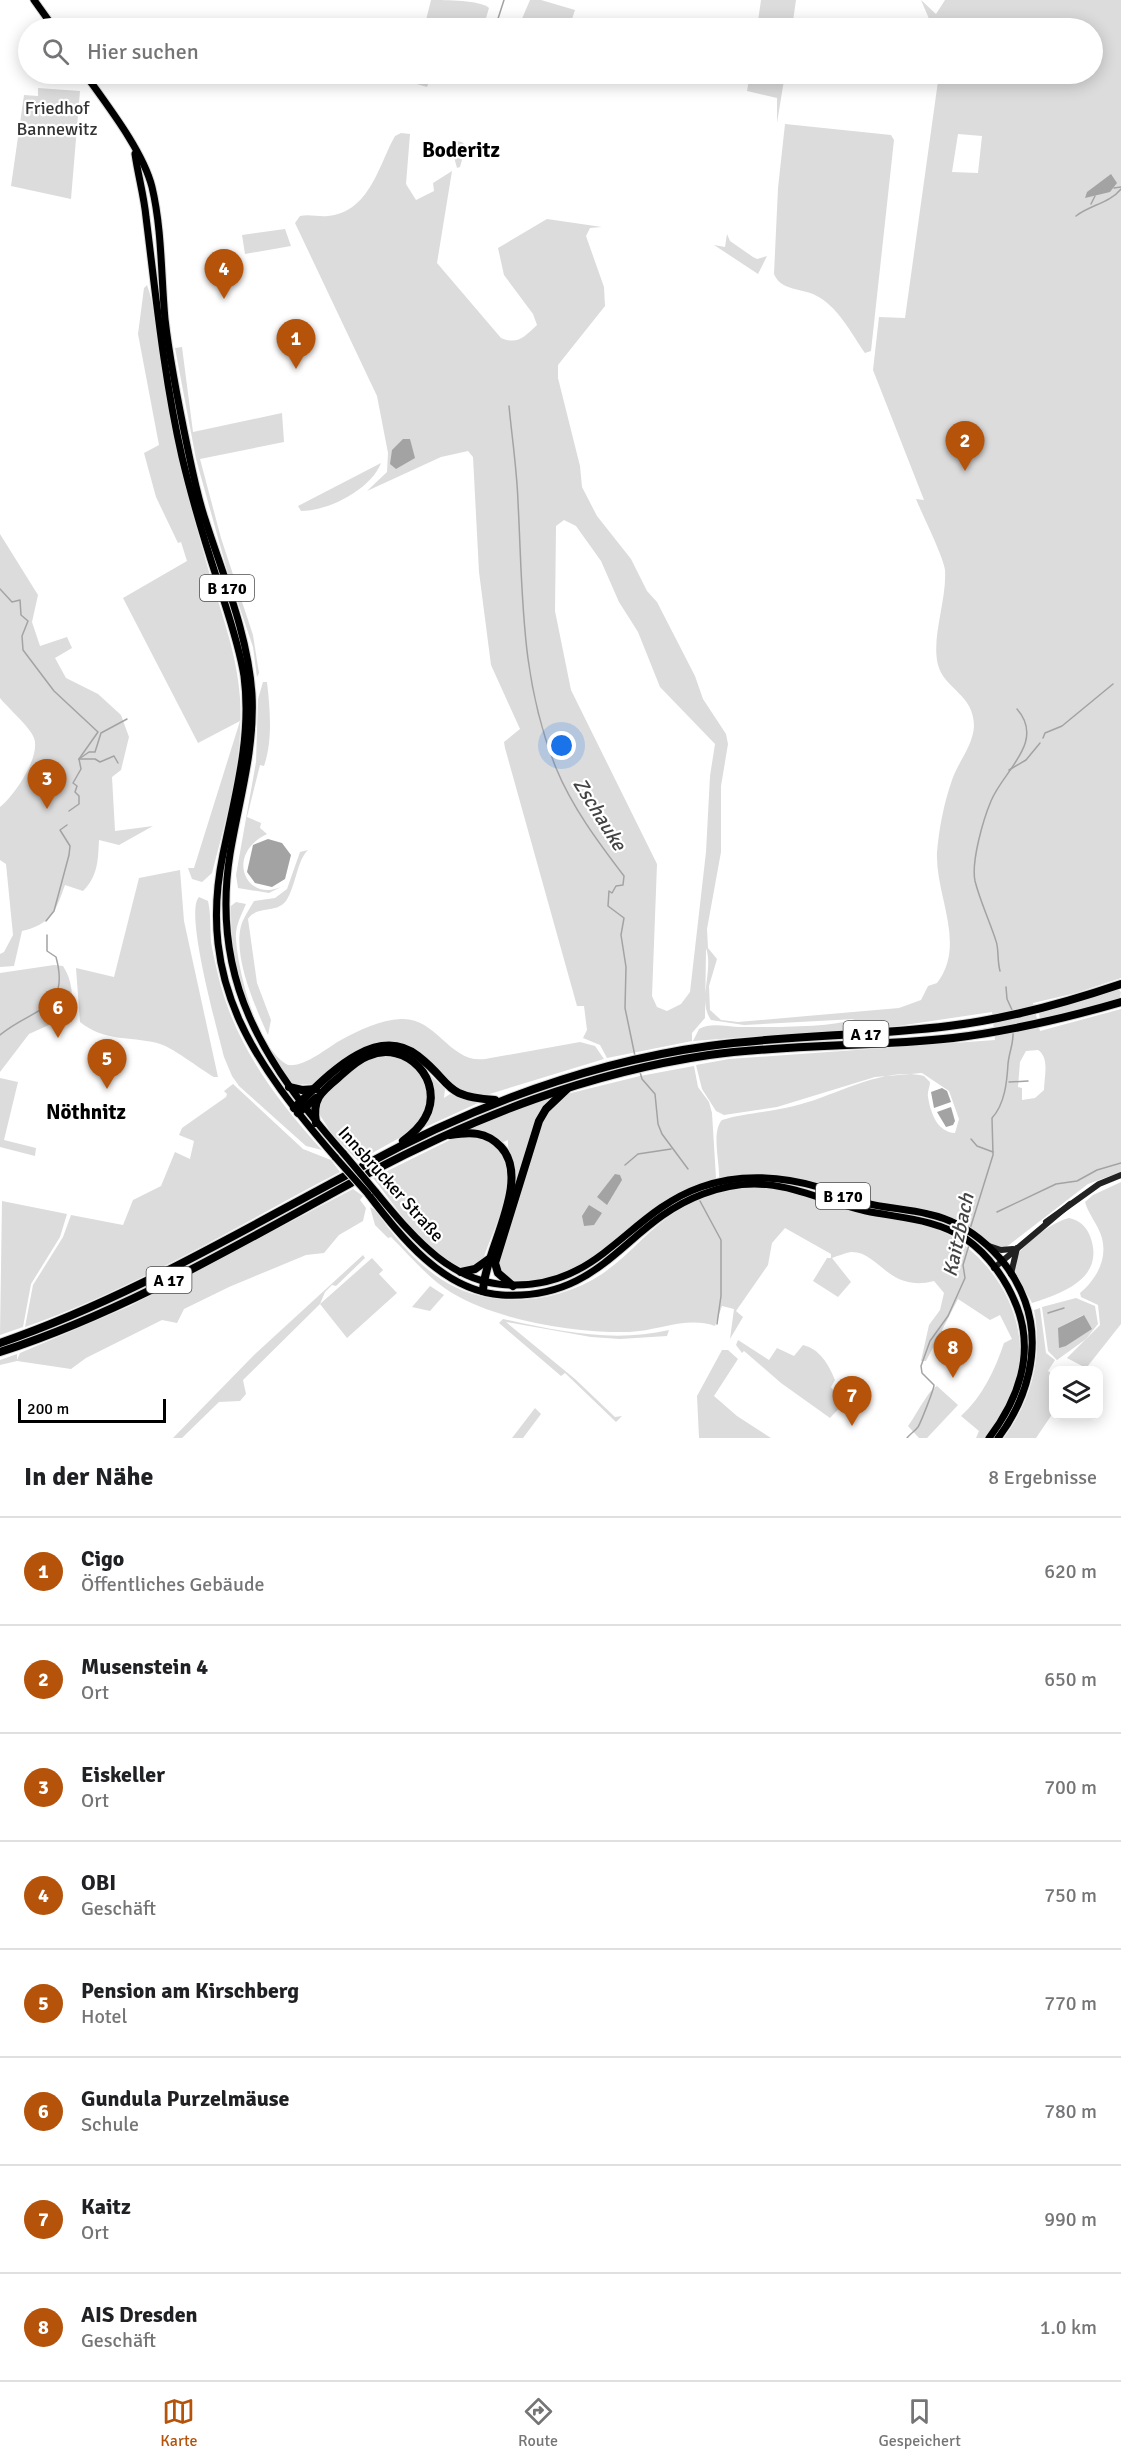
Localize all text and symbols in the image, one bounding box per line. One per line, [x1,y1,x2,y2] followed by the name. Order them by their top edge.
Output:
[18,18,1103,84] search box
[39,35,72,68] icon: search
[87,38,199,65] text: Hier suchen
[16,97,98,140] park label: Friedhof Bannewitz
[422,137,500,163] district label: Boderitz
[204,250,244,299] pin: 4
[276,320,316,369] pin: 1
[946,422,984,471] pin: 2
[200,575,254,601] road number: B 170
[547,731,576,760] your location
[28,760,66,809] pin: 3
[568,773,632,856] water label: Zschauke
[38,988,78,1038] pin: 6
[844,1021,888,1047] road number: A 17
[88,1040,126,1089] pin: 5
[46,1099,126,1125] district label: Nöthnitz
[333,1122,449,1246] street label: Innsbrucker Straße
[816,1183,870,1209] road number: B 170
[937,1190,980,1279] water label: Kaitzbach
[146,1267,192,1293] road number: A 17
[934,1328,972,1378] pin: 8
[1049,1366,1103,1420] map controls
[1049,1366,1103,1420] button: layers
[832,1376,872,1426] pin: 7
[18,1396,166,1424] scale bar
[27,1399,69,1419] text: 200 m
[24,1461,154,1493] text: In der Nähe
[988,1465,1097,1490] text: 8 Ergebnisse
[81,1545,124,1572] text: Cigo
[38,1559,49,1584] text: 1
[1044,1559,1097,1584] text: 620 m
[81,1572,265,1597] text: Öffentliches Gebäude
[81,1653,208,1680] text: Musenstein 4
[38,1667,49,1692] text: 2
[1044,1667,1097,1692] text: 650 m
[81,1680,109,1705] text: Ort
[81,1761,165,1788] text: Eiskeller
[38,1775,49,1800] text: 3
[1044,1775,1097,1800] text: 700 m
[81,1788,109,1813] text: Ort
[81,1869,116,1896] text: OBI
[38,1883,49,1908] text: 4
[1044,1883,1097,1908] text: 750 m
[81,1896,156,1921] text: Geschäft
[81,1977,299,2004] text: Pension am Kirschberg
[38,1991,49,2016] text: 5
[1044,1991,1097,2016] text: 770 m
[81,2004,127,2029] text: Hotel
[81,2085,290,2112] text: Gundula Purzelmäuse
[38,2099,49,2124] text: 6
[1044,2099,1097,2124] text: 780 m
[81,2112,139,2137] text: Schule
[81,2193,131,2220] text: Kaitz
[38,2207,49,2232] text: 7
[1044,2207,1097,2232] text: 990 m
[81,2220,109,2245] text: Ort
[81,2301,198,2328] text: AIS Dresden
[38,2315,49,2340] text: 8
[1040,2315,1097,2340] text: 1.0 km
[81,2328,156,2353] text: Geschäft
[160,2395,198,2451] tab: Karte
[518,2395,558,2451] tab: Route
[879,2395,961,2451] tab: Gespeichert

